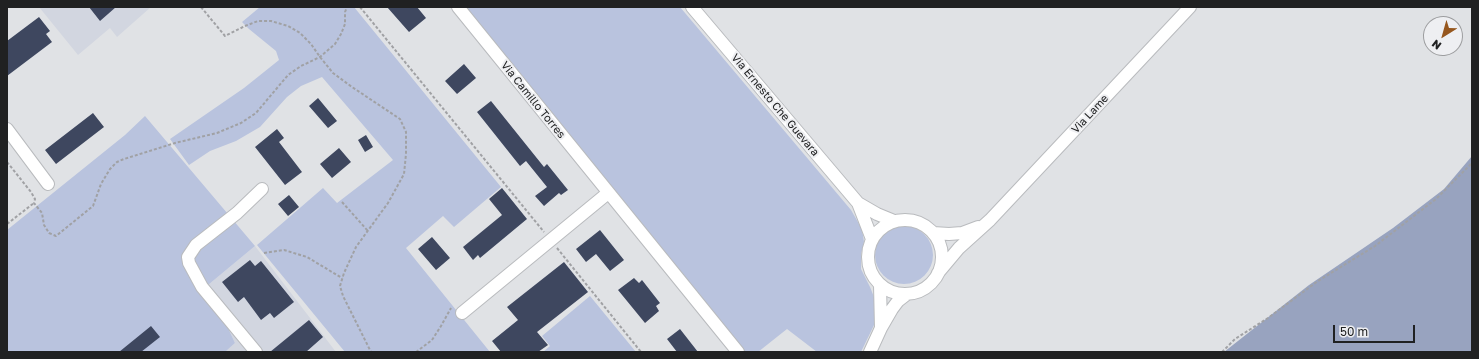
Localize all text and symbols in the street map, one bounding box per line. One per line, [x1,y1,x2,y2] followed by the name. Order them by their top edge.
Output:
[1423,16,1463,56] north arrow
[1429,37,1443,53] text: N
[728,51,822,159] street label: Via Ernesto Che Guevara
[498,59,568,141] street label: Via Camillo Torres
[1069,92,1111,136] street label: Via Lame
[1335,317,1417,343] scale bar
[1340,324,1368,339] text: 50 m

